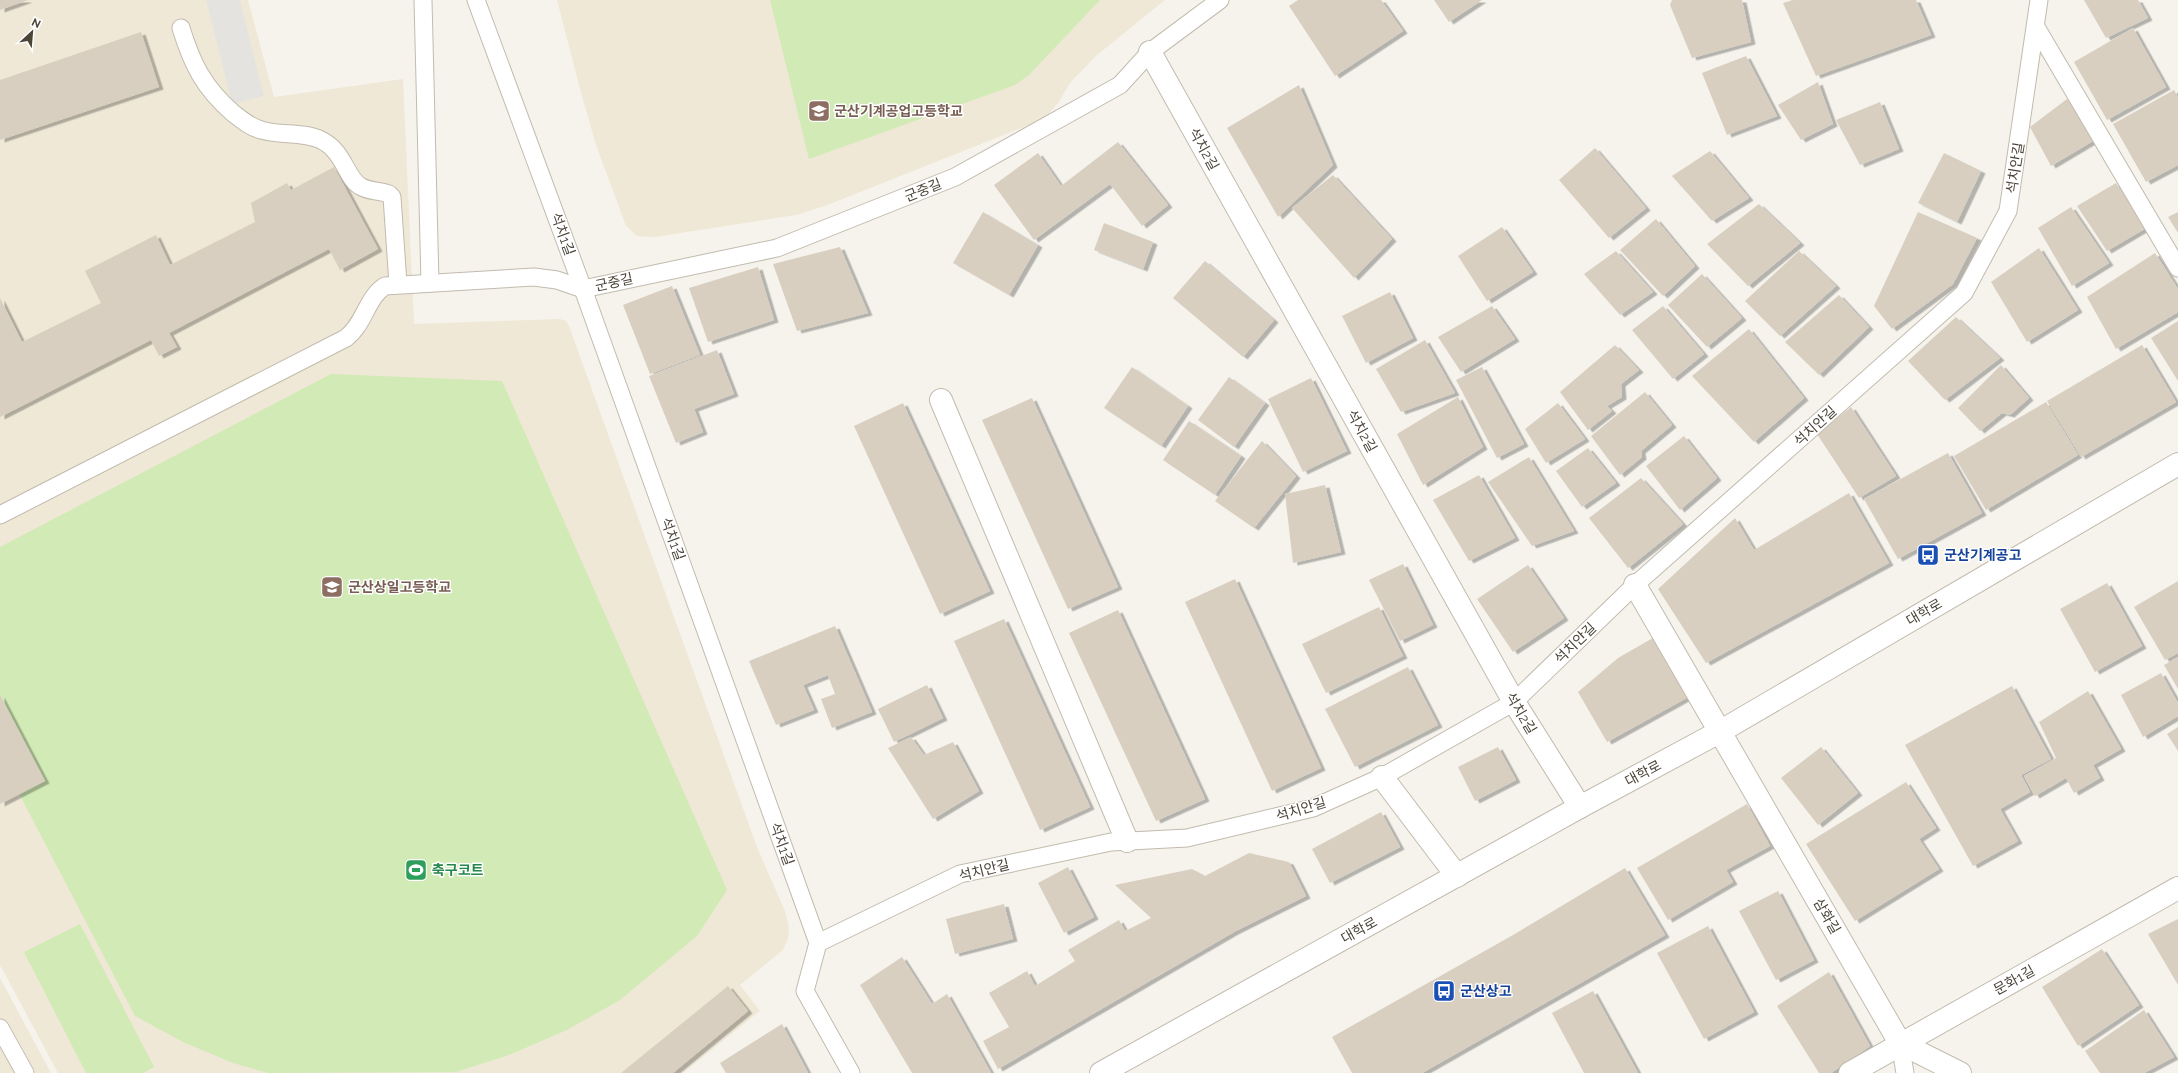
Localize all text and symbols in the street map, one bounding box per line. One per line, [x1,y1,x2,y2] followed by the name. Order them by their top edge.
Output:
[12,12,52,52] north arrow
[30,16,43,31] text: N
[806,98,832,124] school or university icon: 군산기계공업고등학교
[834,103,963,119] place label: 군산기계공업고등학교
[1186,125,1222,173] street label: 석치2길
[2003,141,2027,195] street label: 석치안길
[902,175,944,205] street label: 군중길
[548,210,578,258] street label: 석치1길
[593,270,635,294] street label: 군중길
[1790,403,1840,449] street label: 석치안길
[1344,407,1380,455] street label: 석치2길
[658,515,688,563] street label: 석치1길
[1915,542,1941,568] bus stop icon: 군산기계공고
[1944,547,2021,563] place label: 군산기계공고
[319,574,345,600] school or university icon: 군산상일고등학교
[348,579,451,595] place label: 군산상일고등학교
[1903,595,1945,629] street label: 대학로
[1551,619,1599,667] street label: 석치안길
[1502,689,1540,737] street label: 석치2길
[1622,757,1664,789] street label: 대학로
[1274,794,1328,824] street label: 석치안길
[767,820,797,868] street label: 석치1길
[957,856,1011,884] street label: 석치안길
[403,857,429,883] sports icon: 축구코트
[432,862,484,878] place label: 축구코트
[1810,895,1844,937] street label: 삼화길
[1338,914,1380,946] street label: 대학로
[1991,962,2037,998] street label: 문화1길
[1431,978,1457,1004] bus stop icon: 군산상고
[1460,983,1512,999] place label: 군산상고

